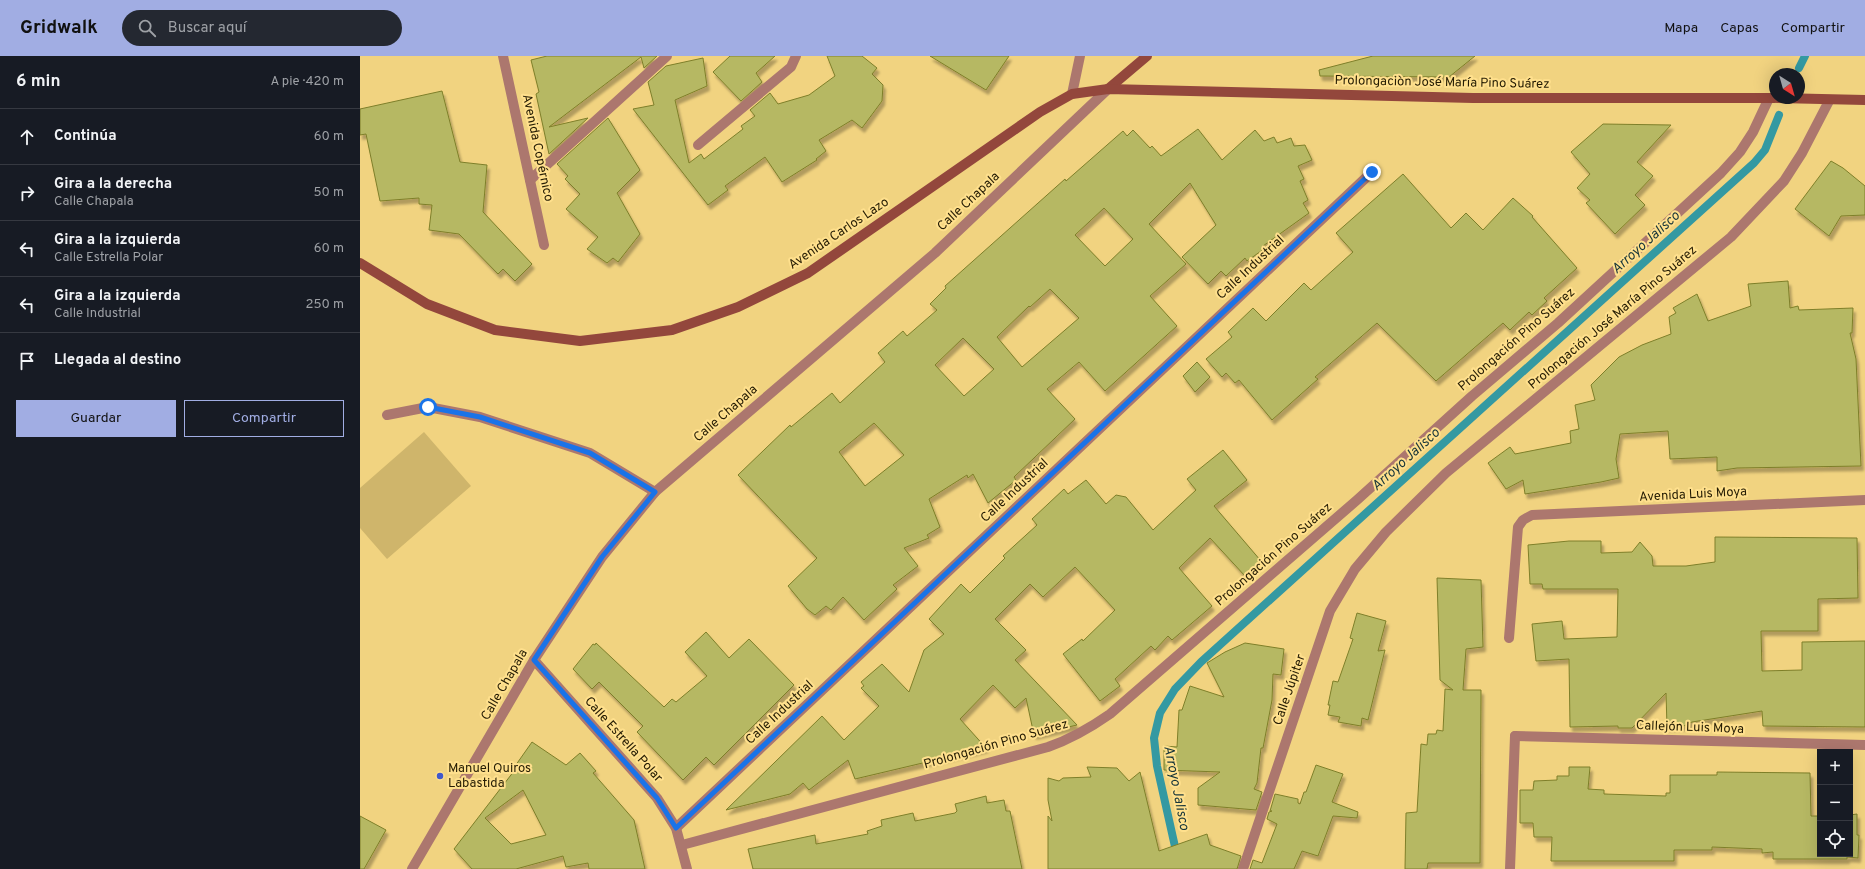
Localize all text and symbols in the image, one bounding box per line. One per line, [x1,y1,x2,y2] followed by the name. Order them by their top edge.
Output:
[122,10,402,46] search box
[20,16,98,40] text: Gridwalk
[136,17,158,39] icon: search
[168,19,247,38] text: Buscar aquí
[1664,20,1698,37] text: Mapa
[1720,20,1759,37] text: Capas
[1781,20,1845,37] text: Compartir
[1769,68,1805,104] north arrow
[16,71,60,93] text: 6 min
[1334,73,1550,93] street label: Prolongaciòn José María Pino Suárez
[270,74,344,90] text: A pie · 420 m
[518,93,556,203] street label: Avenida Copérnico
[16,126,38,148] icon: ahead
[54,127,116,146] text: Continúa
[314,129,344,145] text: 60 m
[1363,163,1381,181] route end
[934,169,1004,235] street label: Calle Chapala
[54,175,172,194] text: Gira a la derecha
[16,182,38,204] icon: right
[314,185,344,201] text: 50 m
[54,194,134,210] text: Calle Chapala
[786,194,892,274] street label: Avenida Carlos Lazo
[1608,208,1684,278] water label: Arroyo Jalisco
[54,231,181,250] text: Gira a la izquierda
[1214,233,1288,303] street label: Calle Industrial
[16,238,38,260] icon: left
[314,241,344,257] text: 60 m
[1525,243,1701,393] street label: Prolongación José María Pino Suárez
[54,250,163,266] text: Calle Estrella Polar
[1455,285,1579,395] street label: Prolongación Pino Suárez
[54,287,181,306] text: Gira a la izquierda
[16,294,38,316] icon: left
[306,297,344,313] text: 250 m
[54,306,141,322] text: Calle Industrial
[16,350,38,372] icon: arrive
[54,351,181,370] text: Llegada al destino
[691,382,761,446] street label: Calle Chapala
[419,398,437,416] route start
[16,400,176,437] button: Guardar
[184,400,344,437] button: Compartir
[1368,425,1444,495] water label: Arroyo Jalisco
[978,456,1052,526] street label: Calle Industrial
[1639,484,1747,506] street label: Avenida Luis Moya
[1212,500,1336,610] street label: Prolongación Pino Suárez
[478,647,532,723] street label: Calle Chapala
[1270,652,1310,728] street label: Calle Júpiter
[743,678,817,748] street label: Calle Industrial
[580,694,666,786] street label: Calle Estrella Polar
[922,717,1070,773] street label: Prolongación Pino Suárez
[1636,718,1744,738] street label: Callejón Luis Moya
[1159,744,1193,832] water label: Arroyo Jalisco
[1817,749,1853,857] map controls
[1817,749,1853,785] button: +
[448,761,531,792] place label: Manuel Quiros Labastida
[435,771,445,781] marker: Manuel Quiros Labastida
[1817,785,1853,821] button: −
[1817,821,1853,857] button: locate

